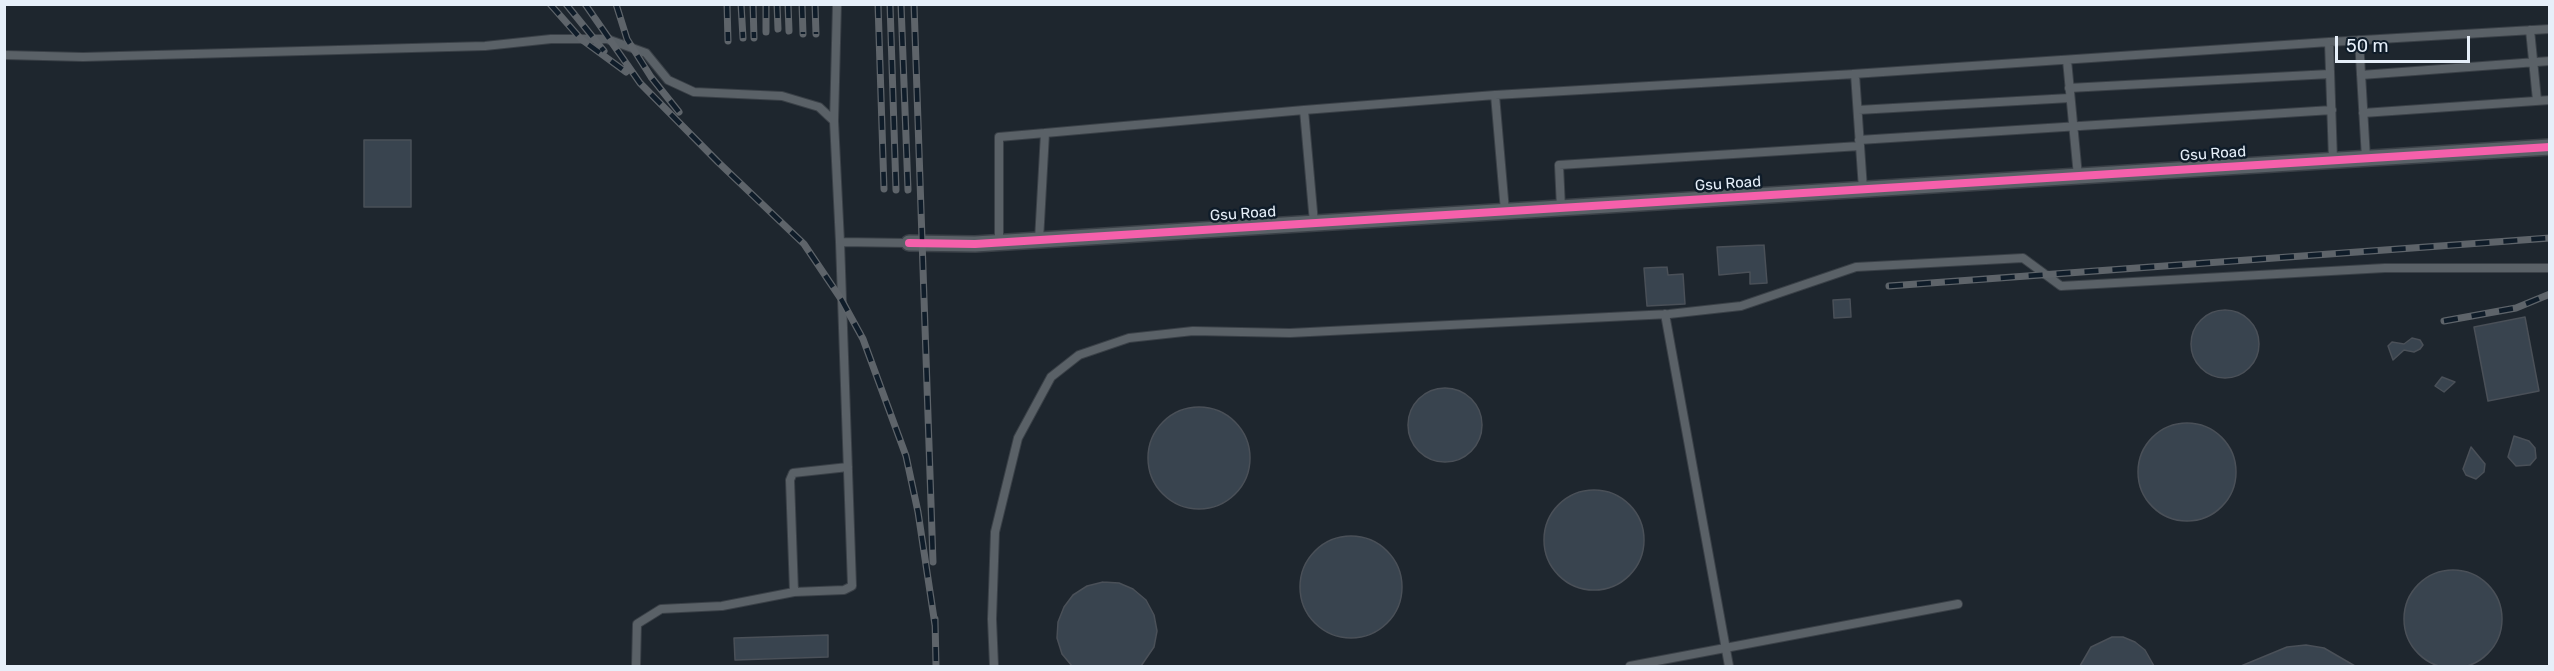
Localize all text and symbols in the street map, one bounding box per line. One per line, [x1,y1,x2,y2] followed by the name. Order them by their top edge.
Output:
[2338,24,2473,62] scale bar
[2346,35,2389,57] text: 50 m
[2179,143,2247,165] street label: Gsu Road
[1694,173,1762,195] street label: Gsu Road
[1209,203,1277,225] street label: Gsu Road

